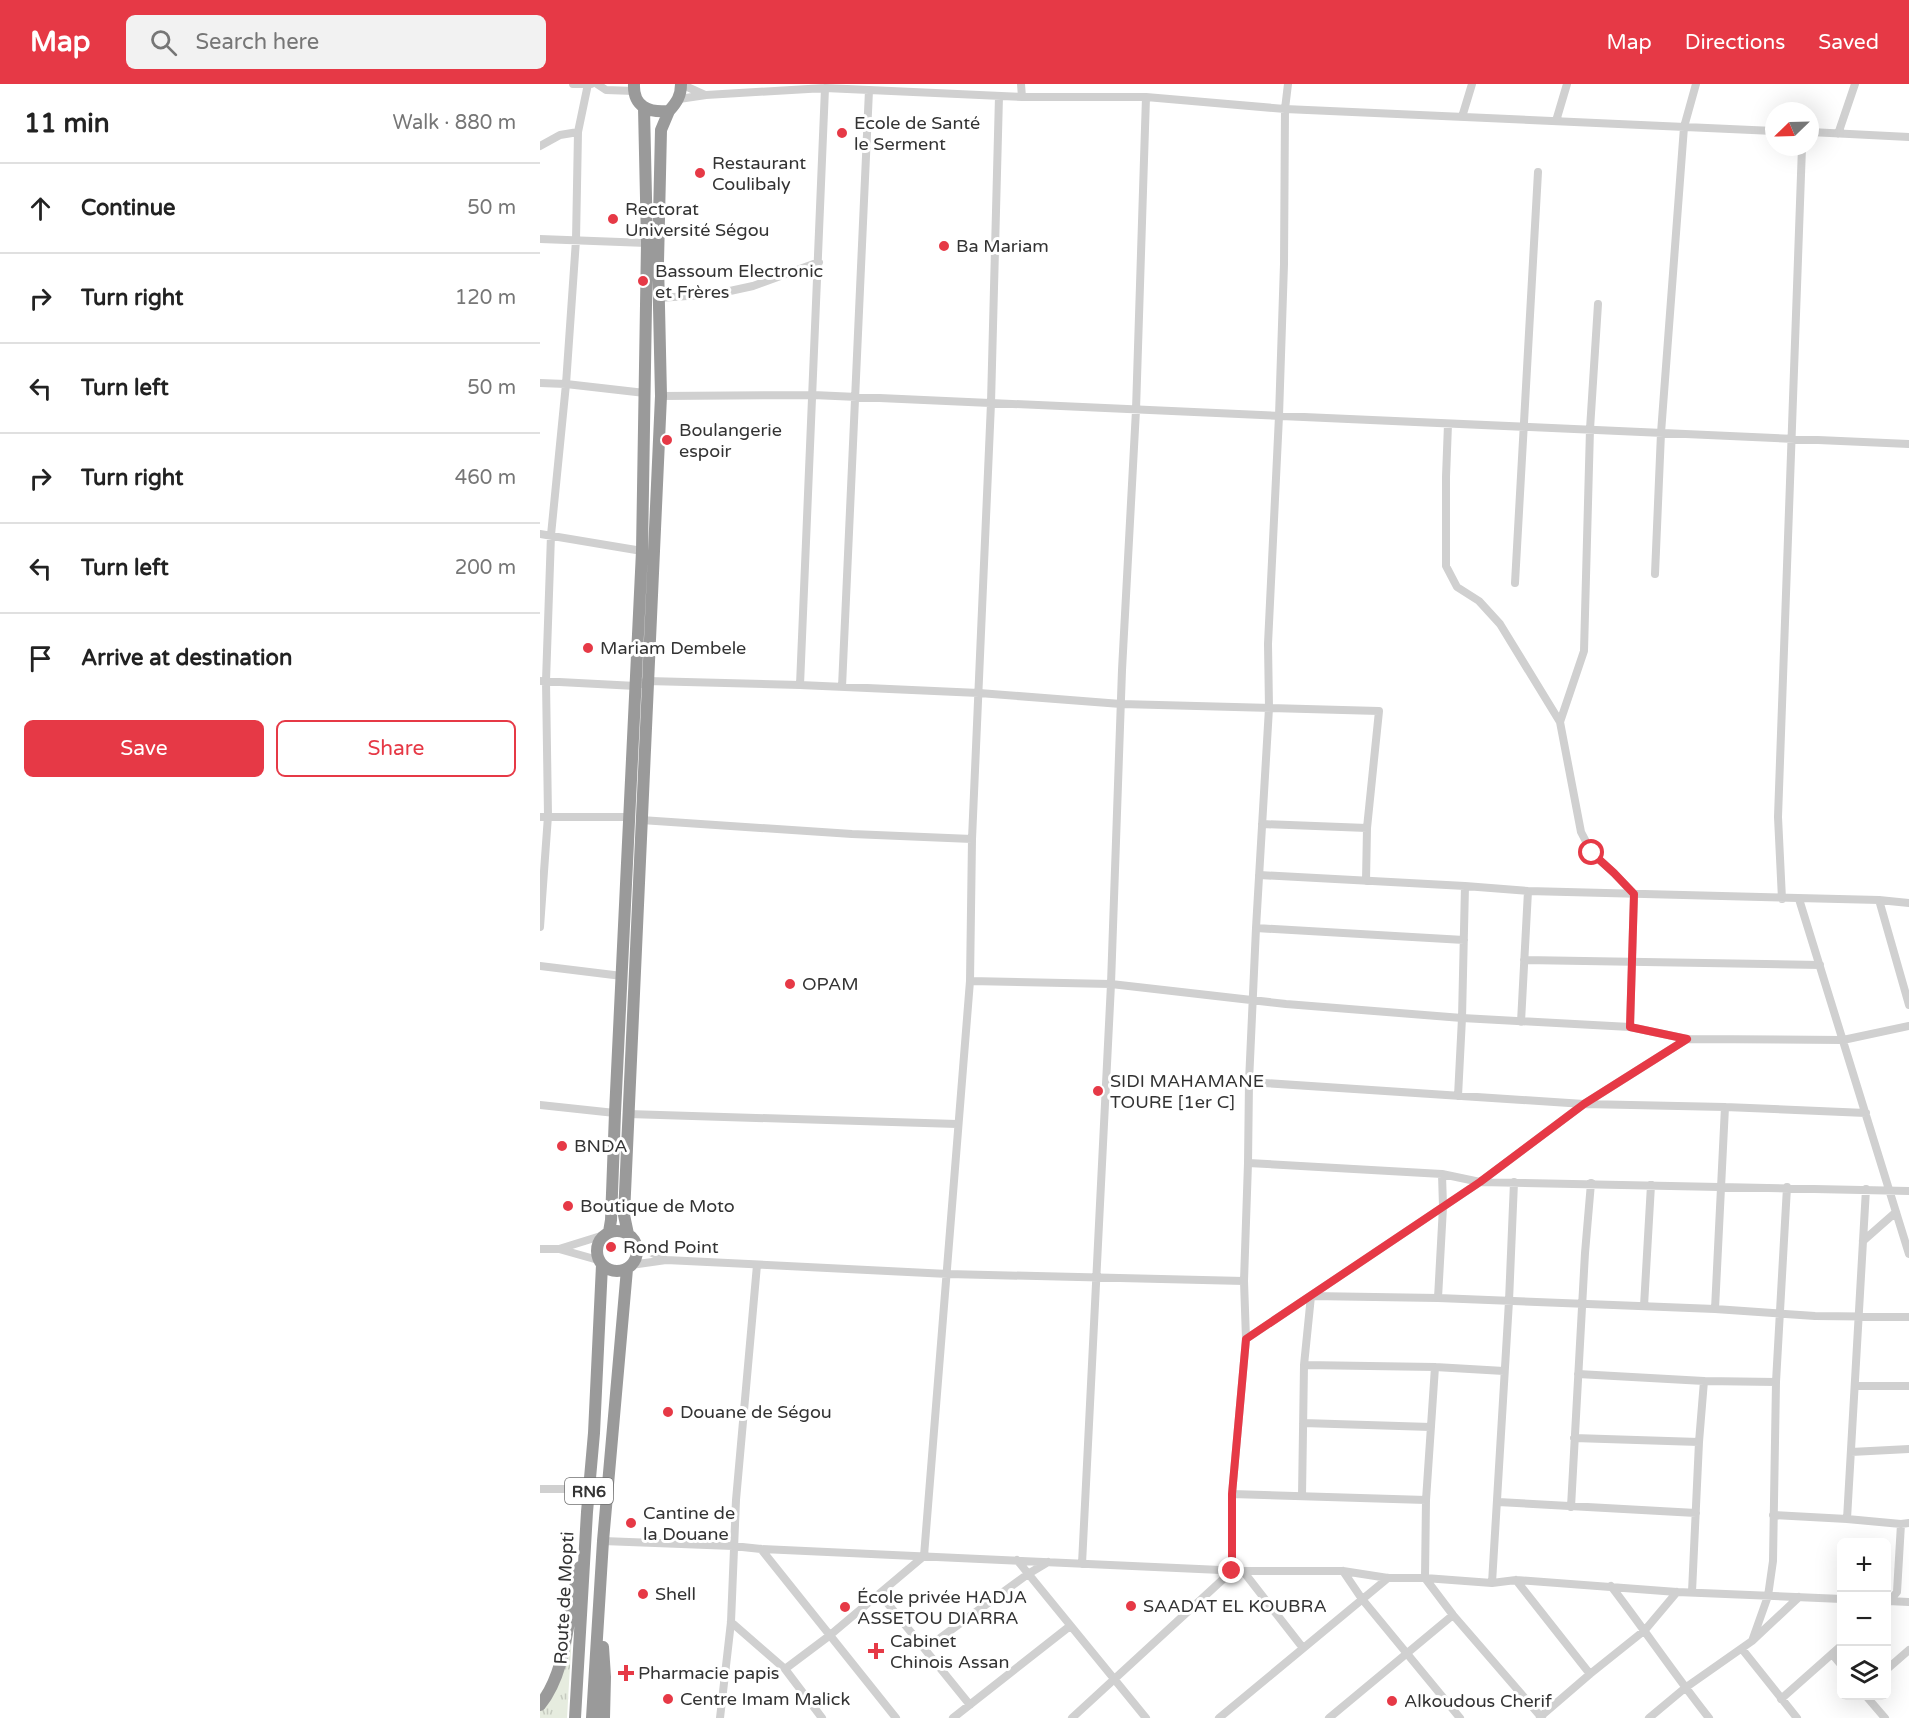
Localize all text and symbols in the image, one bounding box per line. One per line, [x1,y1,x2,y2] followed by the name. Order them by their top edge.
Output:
[126,15,546,69] search box
[30,25,90,59] text: Map
[147,26,180,59] icon: search
[195,29,319,55] text: Search here
[1606,30,1652,55] text: Map
[1685,30,1785,55] text: Directions
[1818,30,1879,55] text: Saved
[1765,102,1819,156] north arrow
[24,108,110,139] text: 11 min
[393,111,516,135] text: Walk · 880 m
[854,112,980,155] place label: Ecole de Santé le Serment
[835,126,849,140] marker: Ecole de Santé le Serment
[712,152,806,195] place label: Restaurant Coulibaly
[693,166,707,180] marker: Restaurant Coulibaly
[24,192,57,225] icon: ahead
[81,195,176,221] text: Continue
[467,196,516,220] text: 50 m
[625,198,770,241] place label: Rectorat Université Ségou
[606,212,620,226] marker: Rectorat Université Ségou
[956,235,1049,257] place label: Ba Mariam
[937,239,951,253] marker: Ba Mariam
[655,260,823,303] place label: Bassoum Electronic et Frères
[636,274,650,288] marker: Bassoum Electronic et Frères
[24,282,57,315] icon: right
[81,285,183,311] text: Turn right
[455,286,516,310] text: 120 m
[24,372,57,405] icon: left
[81,375,169,401] text: Turn left
[467,376,516,400] text: 50 m
[679,419,782,462] place label: Boulangerie espoir
[660,433,674,447] marker: Boulangerie espoir
[24,462,57,495] icon: right
[81,465,183,491] text: Turn right
[455,466,516,490] text: 460 m
[24,552,57,585] icon: left
[81,555,169,581] text: Turn left
[455,556,516,580] text: 200 m
[600,637,746,659] place label: Mariam Dembele
[581,641,595,655] marker: Mariam Dembele
[24,642,57,675] icon: arrive
[81,645,292,671] text: Arrive at destination
[24,720,264,777] button: Save
[276,720,516,777] button: Share
[1578,839,1604,865] route start
[802,973,859,995] place label: OPAM
[783,977,797,991] marker: OPAM
[1110,1070,1264,1113] place label: SIDI MAHAMANE TOURE [1er C]
[1091,1084,1105,1098] marker: SIDI MAHAMANE TOURE [1er C]
[574,1135,628,1157] place label: BNDA
[555,1139,569,1153] marker: BNDA
[580,1195,735,1217] place label: Boutique de Moto
[561,1199,575,1213] marker: Boutique de Moto
[623,1236,719,1258] place label: Rond Point
[604,1240,618,1254] marker: Rond Point
[680,1401,832,1423] place label: Douane de Ségou
[661,1405,675,1419] marker: Douane de Ségou
[565,1478,613,1504] road number: RN6
[643,1502,735,1545] place label: Cantine de la Douane
[624,1516,638,1530] marker: Cantine de la Douane
[550,1531,578,1665] street label: Route de Mopti
[1837,1538,1891,1700] map controls
[1837,1538,1891,1592] button: +
[1218,1557,1244,1583] route end
[655,1583,696,1605] place label: Shell
[857,1586,1027,1629] place label: École privée HADJA ASSETOU DIARRA
[636,1587,650,1601] marker: Shell
[1837,1592,1891,1646] button: −
[1143,1595,1327,1617] place label: SAADAT EL KOUBRA
[1124,1599,1138,1613] marker: SAADAT EL KOUBRA
[838,1600,852,1614] marker: École privée HADJA ASSETOU DIARRA
[890,1630,1009,1673] place label: Cabinet Chinois Assan
[867,1642,885,1660] marker: Cabinet Chinois Assan
[1837,1646,1891,1700] button: layers
[638,1662,780,1684] place label: Pharmacie papis
[619,1666,633,1680] marker: Pharmacie papis
[680,1688,850,1710] place label: Centre Imam Malick
[1404,1690,1552,1712] place label: Alkoudous Cherif
[661,1692,675,1706] marker: Centre Imam Malick
[1385,1694,1399,1708] marker: Alkoudous Cherif

